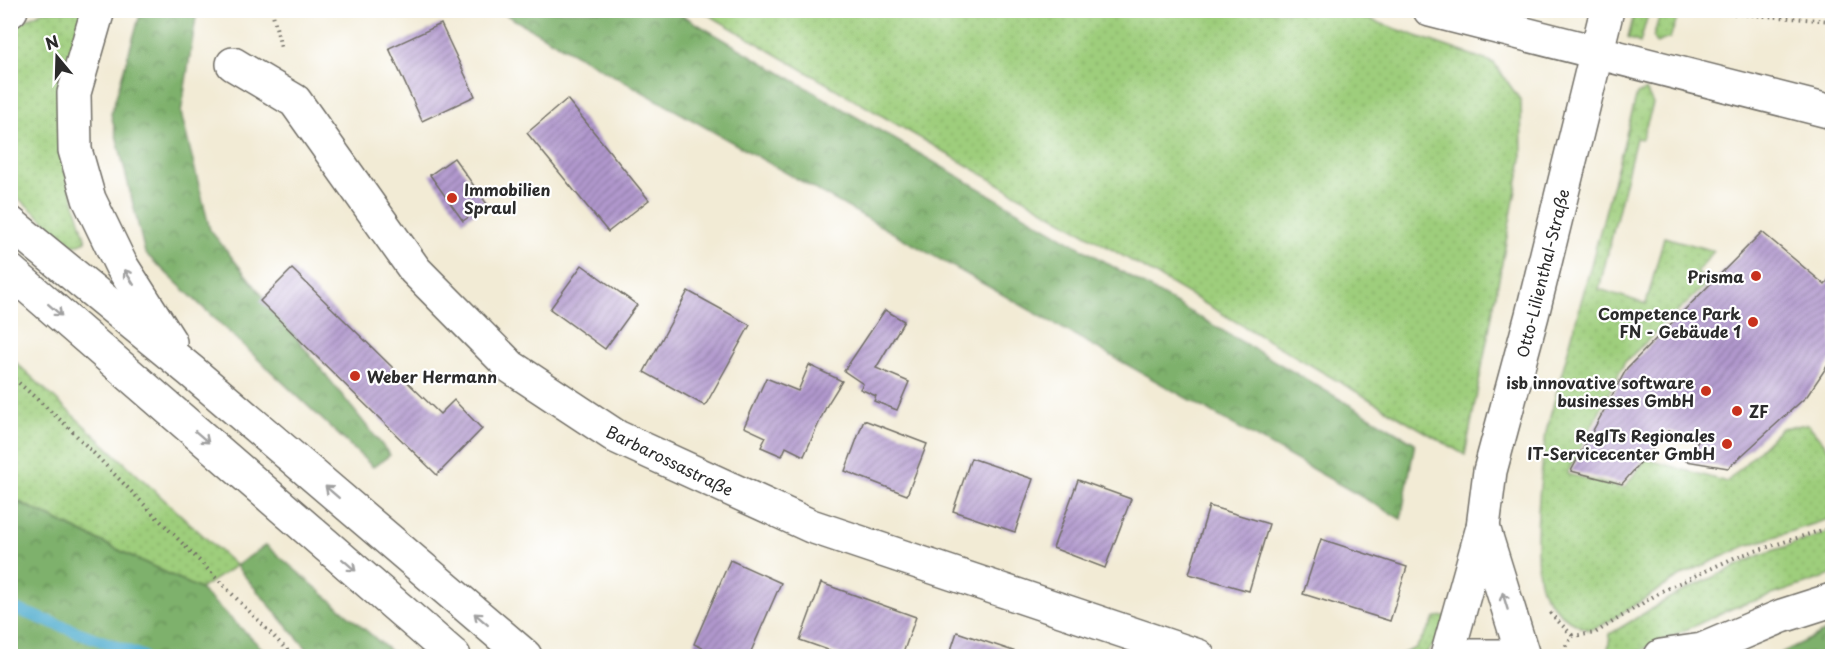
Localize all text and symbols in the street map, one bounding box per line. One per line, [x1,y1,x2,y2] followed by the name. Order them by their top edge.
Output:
[27,27,87,87] north arrow
[42,28,62,55] text: N
[464,177,551,219] place label: Immobilien Spraul
[1509,186,1575,360] street label: Otto-Lilienthal-Straße
[445,191,459,205] marker: Immobilien Spraul
[1688,264,1744,288] place label: Prisma
[122,269,134,286] one-way arrow
[1749,269,1763,283] marker: Prisma
[1598,301,1741,343] place label: Competence Park FN - Gebäude 1
[47,303,62,317] one-way arrow
[1746,315,1760,329] marker: Competence Park FN - Gebäude 1
[367,364,497,388] place label: Weber Hermann
[348,369,362,383] marker: Weber Hermann
[1506,370,1694,412] place label: isb innovative software businesses GmbH
[1699,384,1713,398] marker: isb innovative software businesses GmbH
[1749,399,1769,423] place label: ZF
[1730,404,1744,418] marker: ZF
[602,419,738,501] street label: Barbarossastraße
[1527,423,1715,465] place label: RegITs Regionales IT-Servicecenter GmbH
[194,430,209,444] one-way arrow
[1720,437,1734,451] marker: RegITs Regionales IT-Servicecenter GmbH
[325,485,340,499] one-way arrow
[341,559,357,572] one-way arrow
[1499,592,1510,611] one-way arrow
[473,612,489,625] one-way arrow

